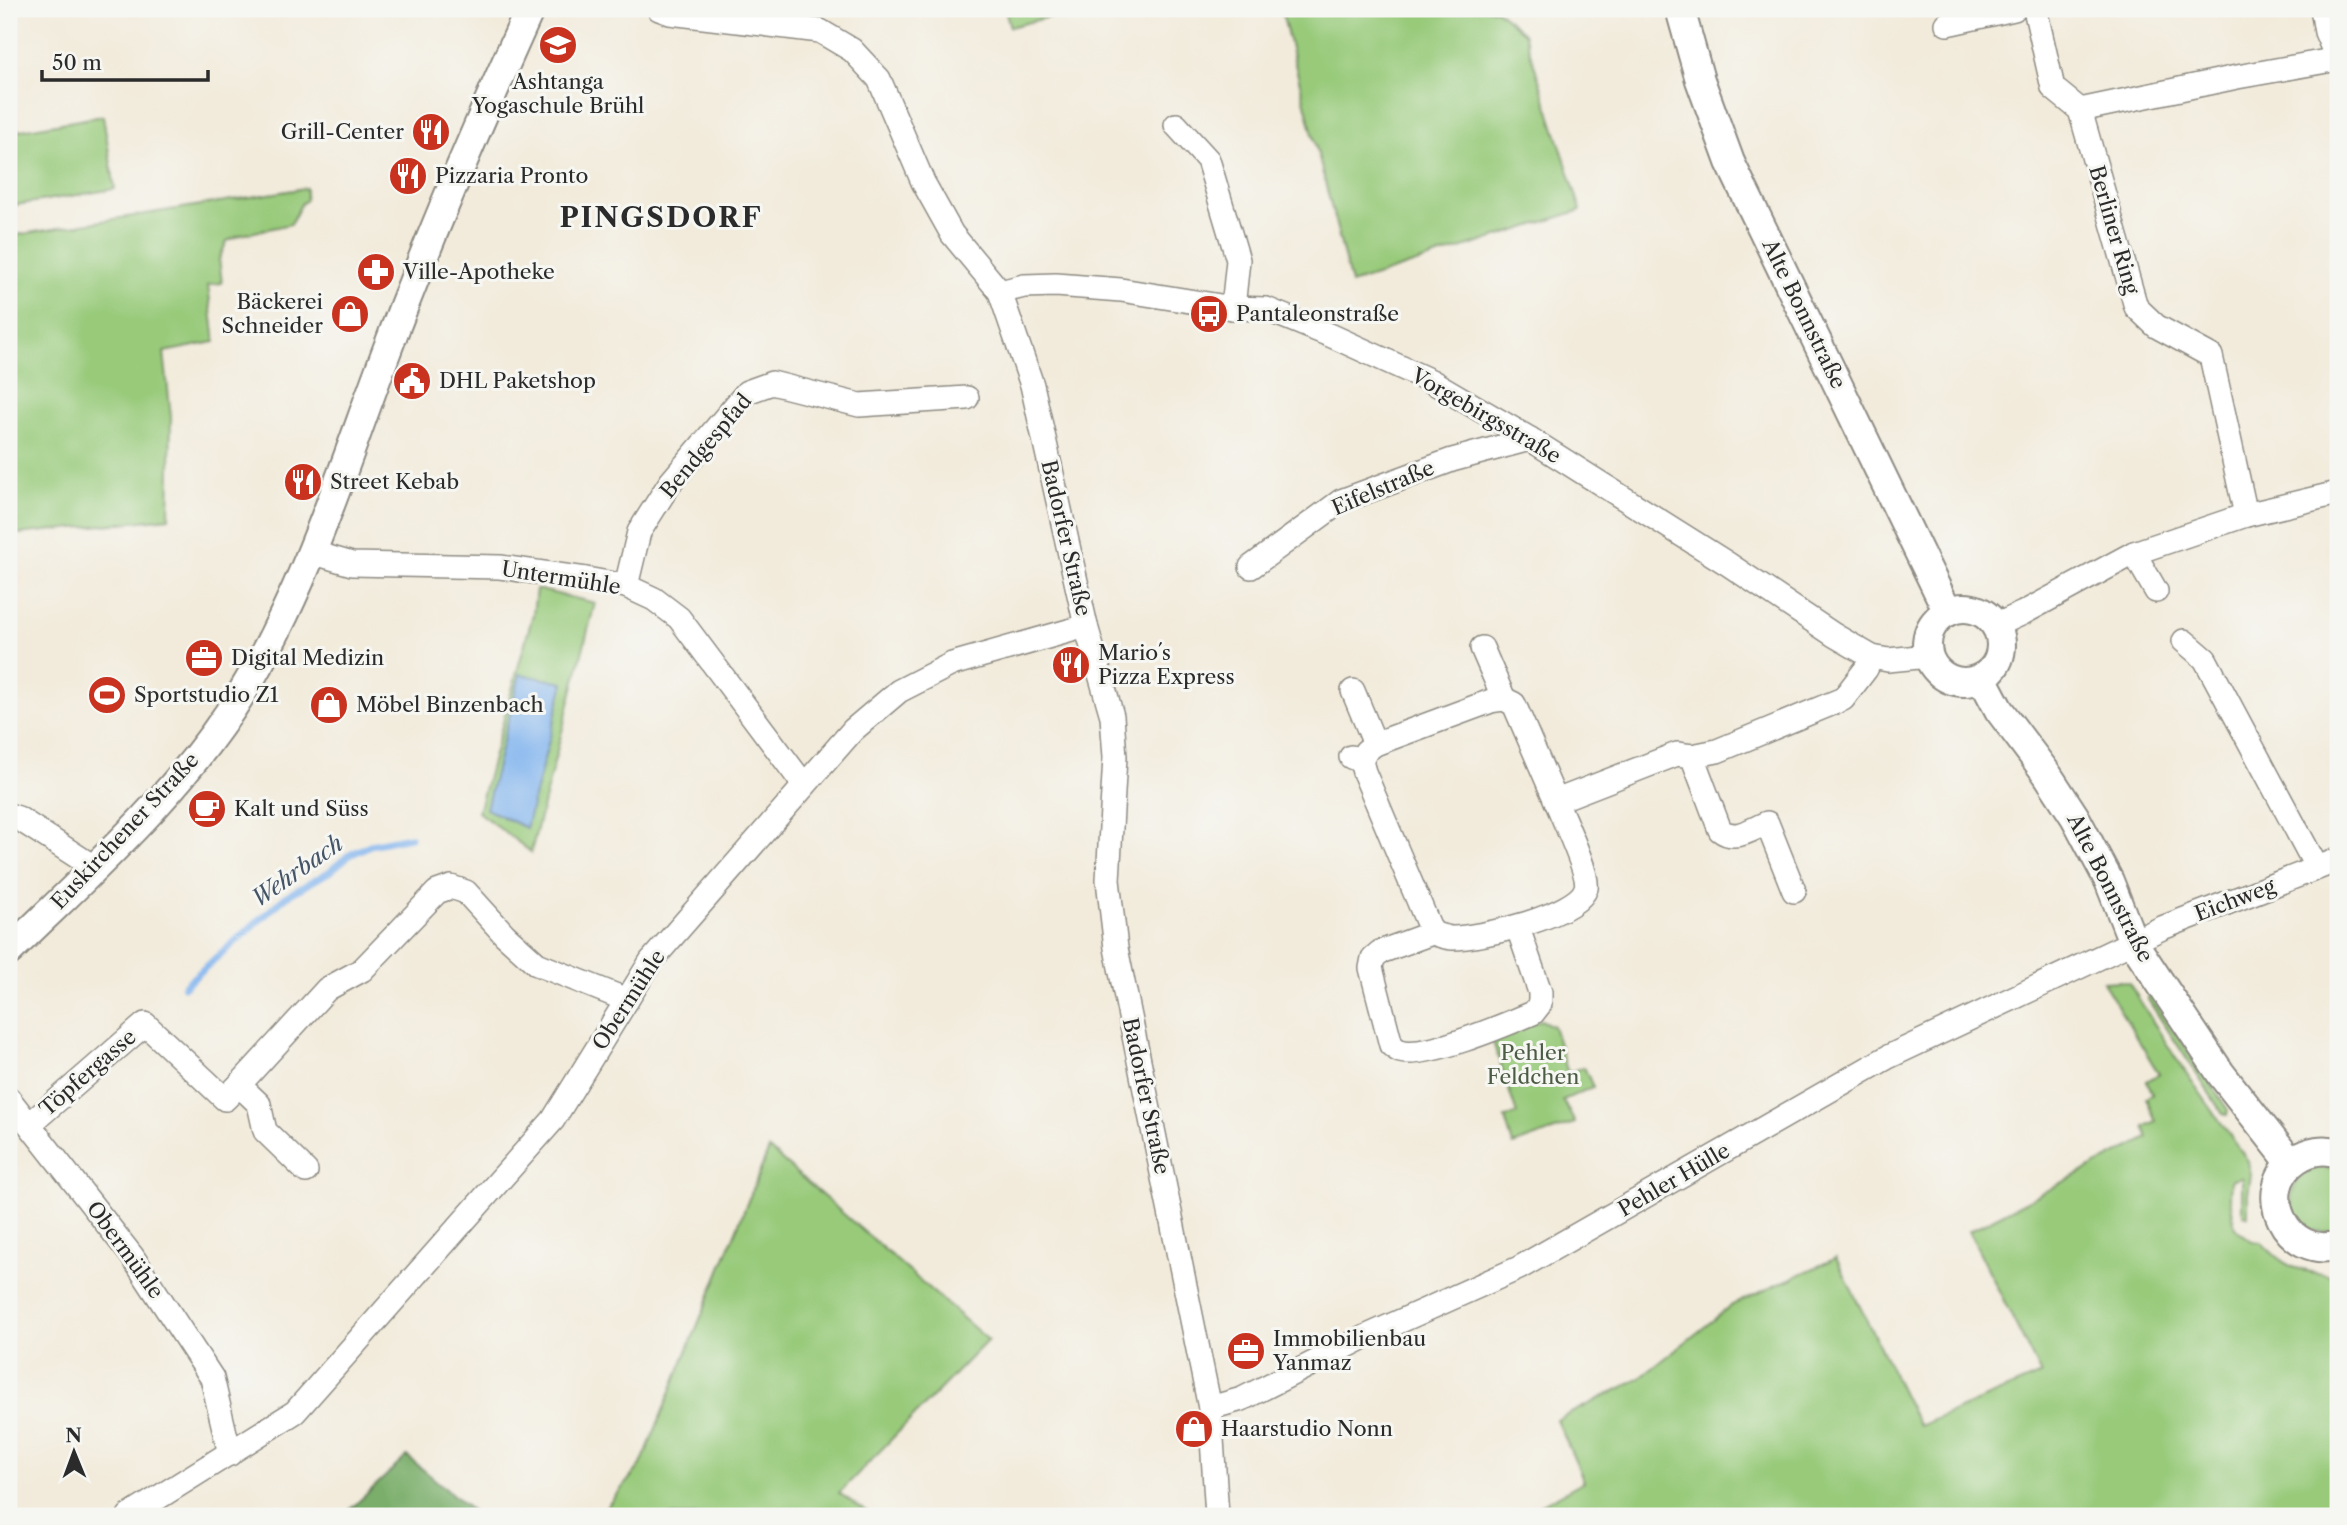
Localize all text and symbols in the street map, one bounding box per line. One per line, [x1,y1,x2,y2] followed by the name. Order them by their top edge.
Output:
[537,24,579,66] school or university icon: Ashtanga Yogaschule Brühl
[42,38,208,82] scale bar
[52,50,102,75] text: 50 m
[471,69,644,118] place label: Ashtanga Yogaschule Brühl
[410,111,452,153] restaurant icon: Grill-Center
[281,119,404,144] place label: Grill-Center
[387,155,429,197] restaurant icon: Pizzaria Pronto
[435,163,588,188] place label: Pizzaria Pronto
[2084,163,2145,298] street label: Berliner Ring
[559,200,763,234] district label: PINGSDORF
[1757,234,1851,393] street label: Alte Bonnstraße
[355,251,397,293] pharmacy icon: Ville-Apotheke
[402,259,555,284] place label: Ville-Apotheke
[222,289,323,338] place label: Bäckerei Schneider
[329,293,371,335] shop icon: Bäckerei Schneider
[1188,293,1230,335] bus stop icon: Pantaleonstraße
[1236,301,1399,326] place label: Pantaleonstraße
[391,360,433,402] public building icon: DHL Paketshop
[1406,362,1565,468] street label: Vorgebirgsstraße
[439,368,596,393] place label: DHL Paketshop
[655,388,757,503] street label: Bendgespfad
[1328,455,1438,520] street label: Eifelstraße
[1036,457,1097,618] street label: Badorfer Straße
[282,461,324,503] restaurant icon: Street Kebab
[330,469,459,494] place label: Street Kebab
[500,556,622,599] street label: Untermühle
[183,637,225,679] office icon: Digital Medizin
[1098,640,1235,689] place label: Mario´s Pizza Express
[1050,644,1092,686] restaurant icon: Mario´s Pizza Express
[231,645,384,670] place label: Digital Medizin
[86,674,128,716] sports icon: Sportstudio Z1
[134,682,279,707] place label: Sportstudio Z1
[308,684,350,726] shop icon: Möbel Binzenbach
[356,692,544,717] place label: Möbel Binzenbach
[46,747,204,914] street label: Euskirchener Straße
[186,788,228,830] cafe icon: Kalt und Süss
[234,796,369,821] place label: Kalt und Süss
[2062,809,2159,966] street label: Alte Bonnstraße
[246,829,348,913] water label: Wehrbach
[2191,872,2279,926] street label: Eichweg
[587,945,670,1054] street label: Obermühle
[1118,1015,1175,1176] street label: Badorfer Straße
[34,1024,141,1121] street label: Töpfergasse
[1487,1040,1579,1089] park label: Pehler Feldchen
[1613,1138,1734,1222] street label: Pehler Hülle
[82,1196,169,1303] street label: Obermühle
[1272,1326,1426,1375] place label: Immobilienbau Yanmaz
[1225,1330,1267,1372] office icon: Immobilienbau Yanmaz
[1173,1408,1215,1450] shop icon: Haarstudio Nonn
[38,1416,108,1486] north arrow
[1221,1416,1393,1441] place label: Haarstudio Nonn
[65,1424,82,1447] text: N

